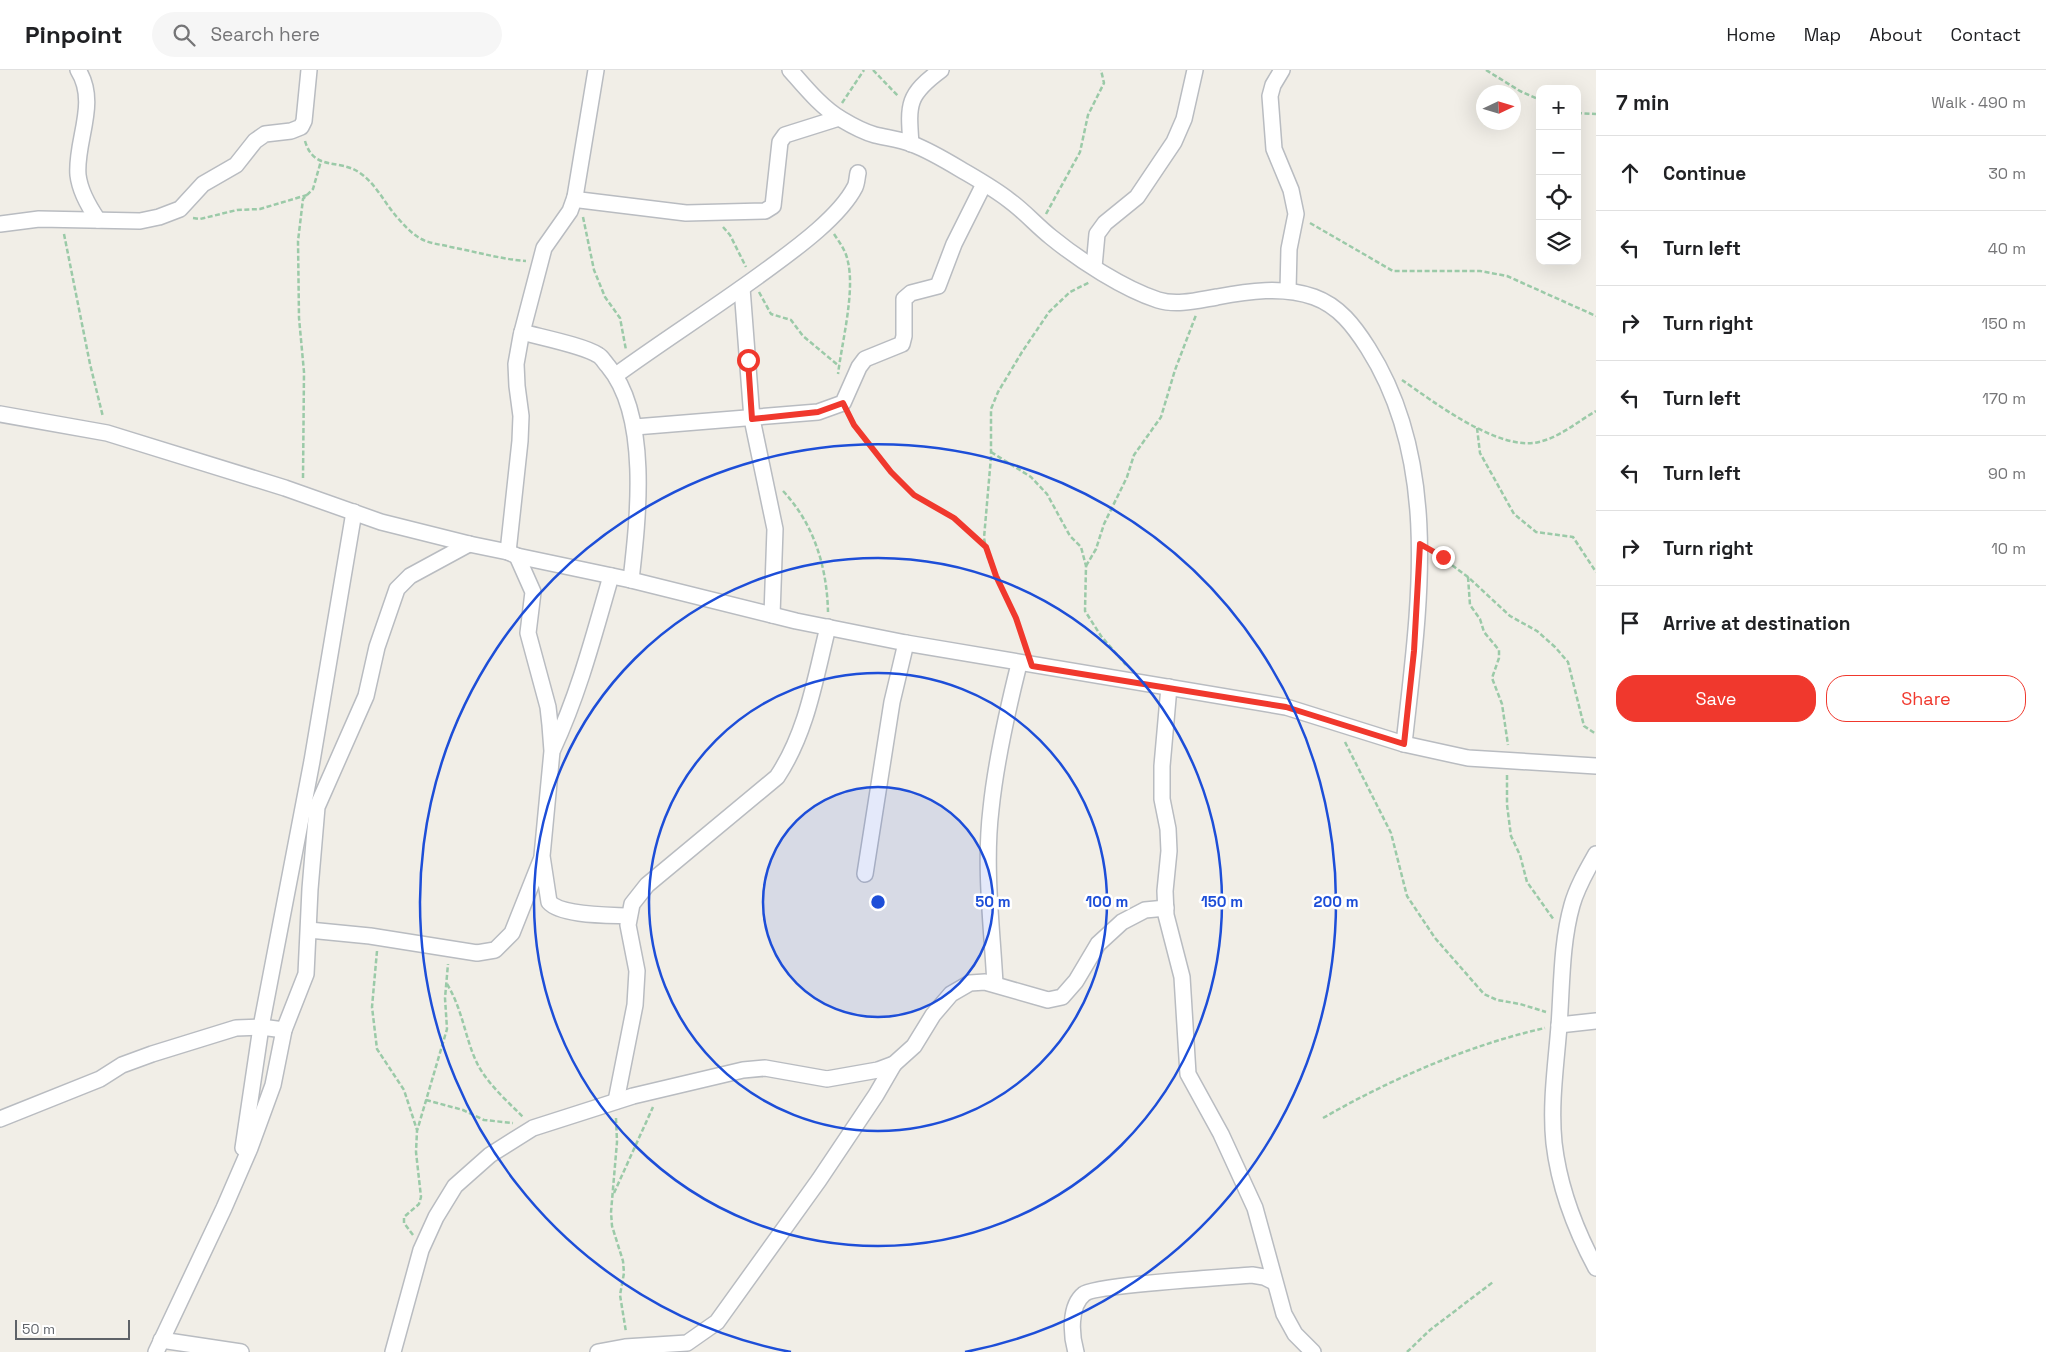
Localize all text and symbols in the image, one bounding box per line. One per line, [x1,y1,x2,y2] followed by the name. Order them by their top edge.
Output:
[152,12,502,57] search box
[25,19,122,50] text: Pinpoint
[170,21,198,49] icon: search
[210,22,320,47] text: Search here
[1727,23,1776,46] text: Home
[1804,23,1841,46] text: Map
[1869,23,1923,46] text: About
[1951,23,2021,46] text: Contact
[1476,85,1521,130] north arrow
[1536,85,1581,265] map controls
[1536,85,1581,130] button: +
[1616,89,1669,116] text: 7 min
[1931,92,2026,113] text: Walk · 490 m
[1536,130,1581,175] button: −
[1616,159,1644,187] icon: ahead
[1663,161,1746,186] text: Continue
[1988,163,2026,184] text: 30 m
[1536,175,1581,220] button: locate
[1536,220,1581,265] button: layers
[1616,234,1644,262] icon: left
[1663,236,1741,261] text: Turn left
[1988,238,2026,259] text: 40 m
[1616,309,1644,337] icon: right
[1663,311,1753,336] text: Turn right
[1982,313,2026,334] text: 150 m
[737,349,760,372] route start
[1616,384,1644,412] icon: left
[1663,386,1741,411] text: Turn left
[1982,388,2026,409] text: 170 m
[1616,459,1644,487] icon: left
[1663,461,1741,486] text: Turn left
[1988,463,2026,484] text: 90 m
[1616,534,1644,562] icon: right
[1663,536,1753,561] text: Turn right
[1991,538,2026,559] text: 10 m
[1432,546,1455,569] route end
[1616,609,1644,637] icon: arrive
[1663,611,1851,636] text: Arrive at destination
[1616,675,1816,722] button: Save
[1826,675,2026,722] button: Share
[975,892,1011,911] text: 50 m
[1086,892,1128,911] text: 100 m
[1201,892,1243,911] text: 150 m
[1314,892,1358,911] text: 200 m
[869,893,887,911] centre of rings
[15,1317,130,1340] scale bar
[22,1320,55,1338] text: 50 m

